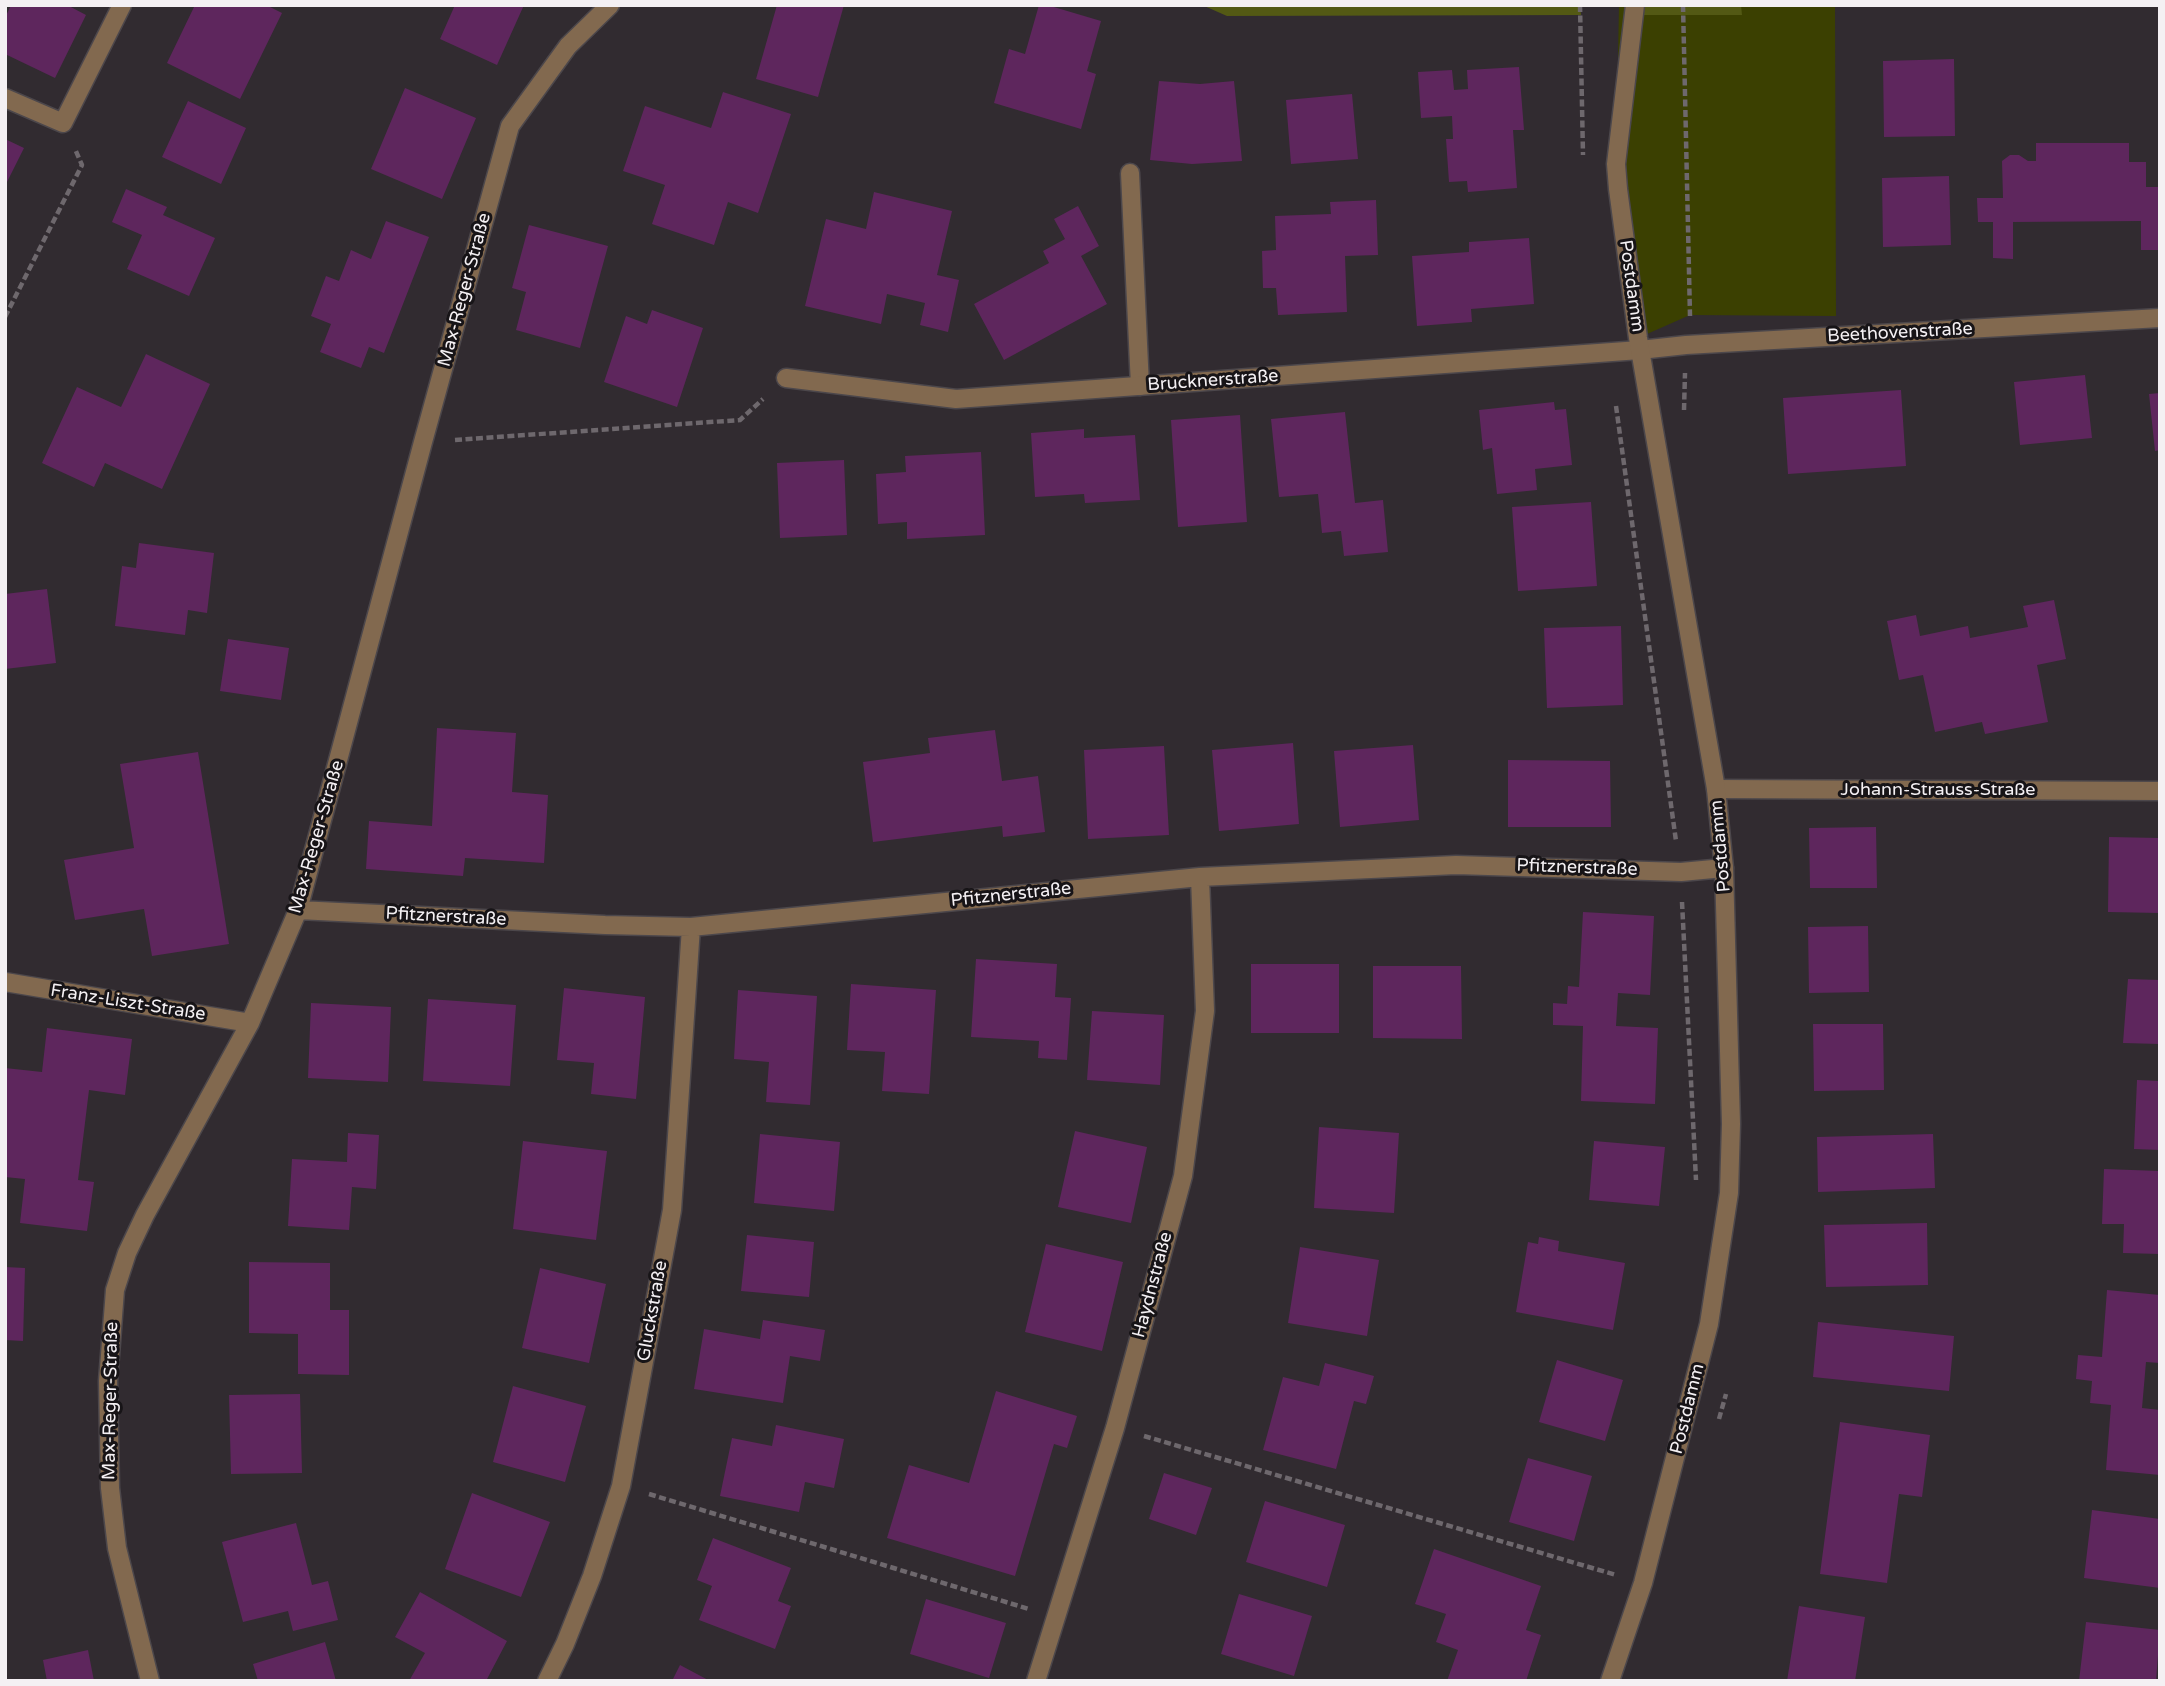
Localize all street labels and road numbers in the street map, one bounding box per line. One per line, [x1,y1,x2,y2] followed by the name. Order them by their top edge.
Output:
[434,211,496,369] street label: Max-Reger-Straße
[1614,239,1648,333] street label: Postdamm
[1827,318,1973,348] street label: Beethovenstraße
[1147,366,1279,396] street label: Brucknerstraße
[285,758,349,916] street label: Max-Reger-Straße
[1841,779,2035,801] street label: Johann-Strauss-Straße
[1706,799,1736,893] street label: Postdamm
[1516,855,1638,881] street label: Pfitznerstraße
[950,878,1072,912] street label: Pfitznerstraße
[385,903,507,931] street label: Pfitznerstraße
[49,980,207,1026] street label: Franz-Liszt-Straße
[1128,1230,1178,1340] street label: Haydnstraße
[634,1259,672,1363] street label: Gluckstraße
[99,1322,123,1480] street label: Max-Reger-Straße
[1666,1361,1710,1457] street label: Postdamm

